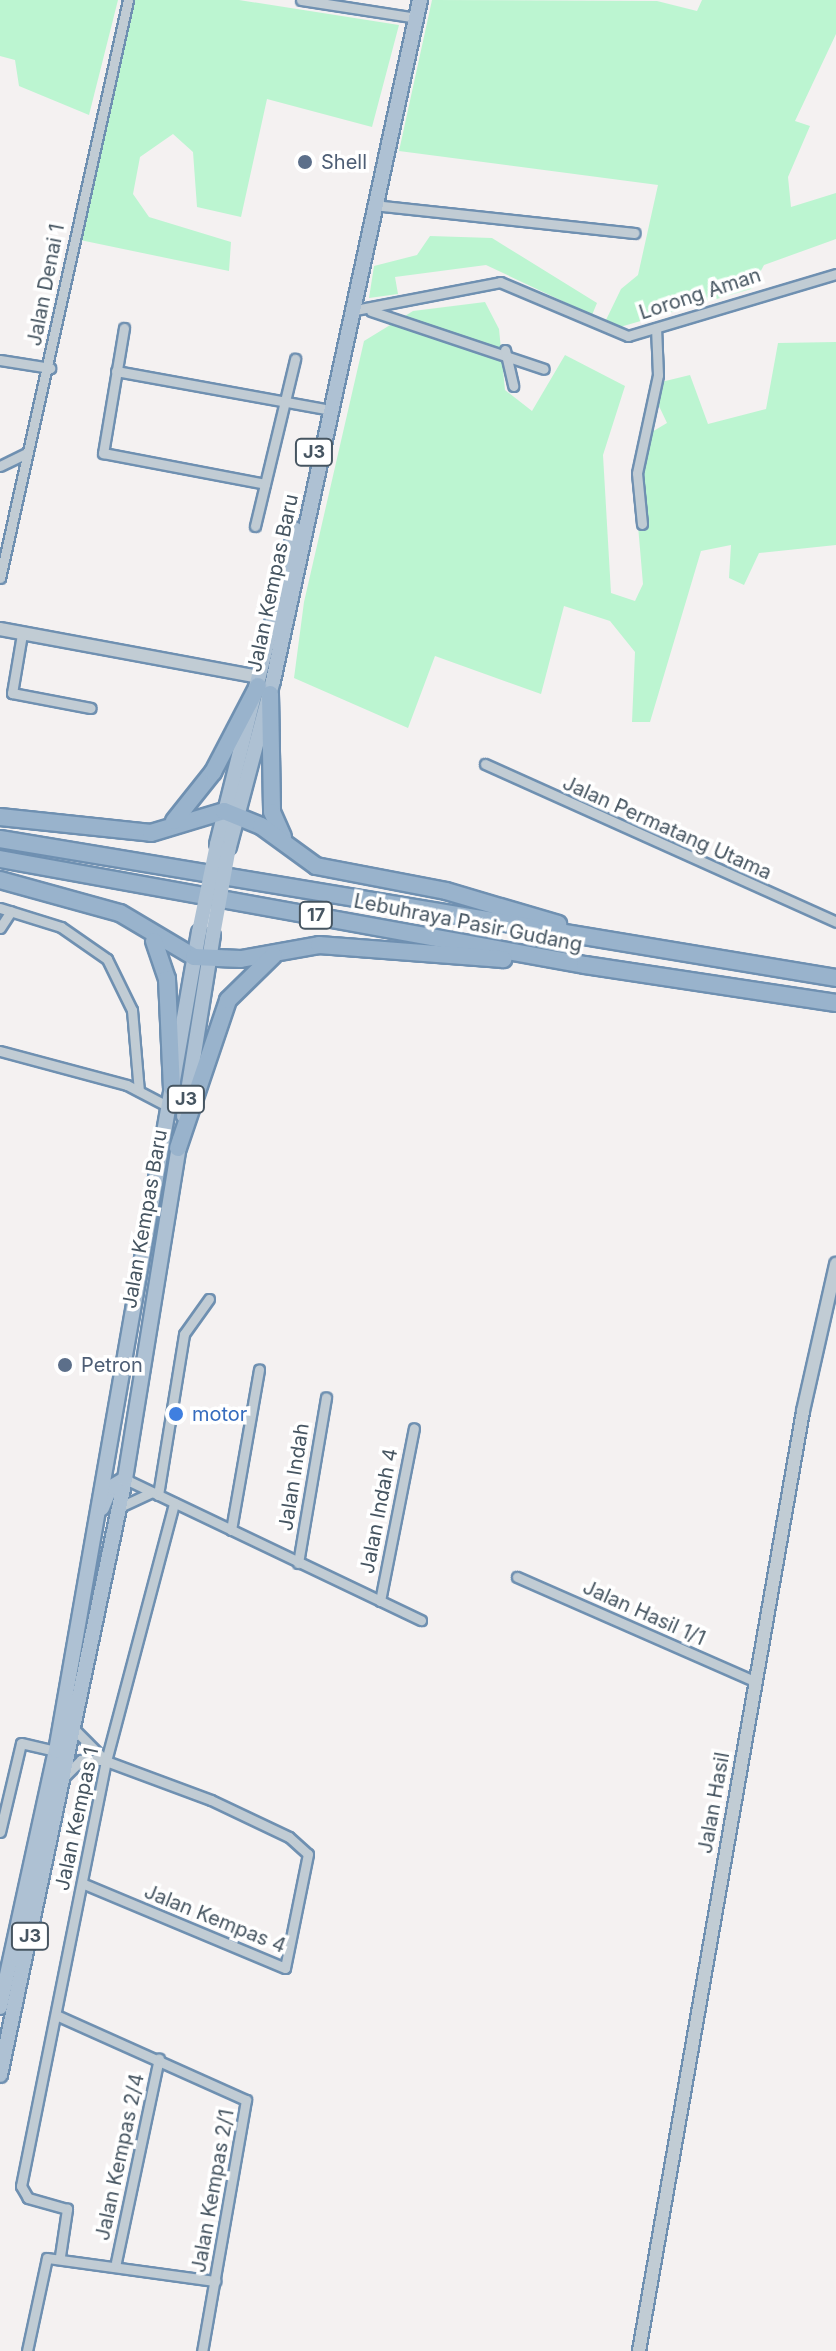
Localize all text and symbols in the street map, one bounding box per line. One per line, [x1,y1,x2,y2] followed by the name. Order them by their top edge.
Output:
[321,150,367,174] place label: Shell
[296,153,314,171] marker: Shell
[22,222,70,348] street label: Jalan Denai 1
[636,263,764,325] street label: Lorong Aman
[294,438,334,466] road number: J3
[242,492,304,674] street label: Jalan Kempas Baru
[559,771,775,885] street label: Jalan Permatang Utama
[352,889,584,957] street label: Lebuhraya Pasir Gudang
[298,901,334,929] road number: 17
[166,1085,206,1113] road number: J3
[117,1128,173,1310] street label: Jalan Kempas Baru
[81,1353,143,1377] place label: Petron
[56,1356,74,1374] marker: Petron
[192,1402,247,1426] place label: motor
[167,1405,185,1423] marker: motor
[274,1421,314,1533] street label: Jalan Indah
[355,1446,403,1576] street label: Jalan Indah 4
[579,1575,709,1651] street label: Jalan Hasil 1/1
[50,1745,104,1893] street label: Jalan Kempas 1
[693,1750,735,1856] street label: Jalan Hasil
[141,1880,289,1958] street label: Jalan Kempas 4
[10,1922,50,1950] road number: J3
[91,2071,149,2243] street label: Jalan Kempas 2/4
[187,2107,239,2275] street label: Jalan Kempas 2/1

